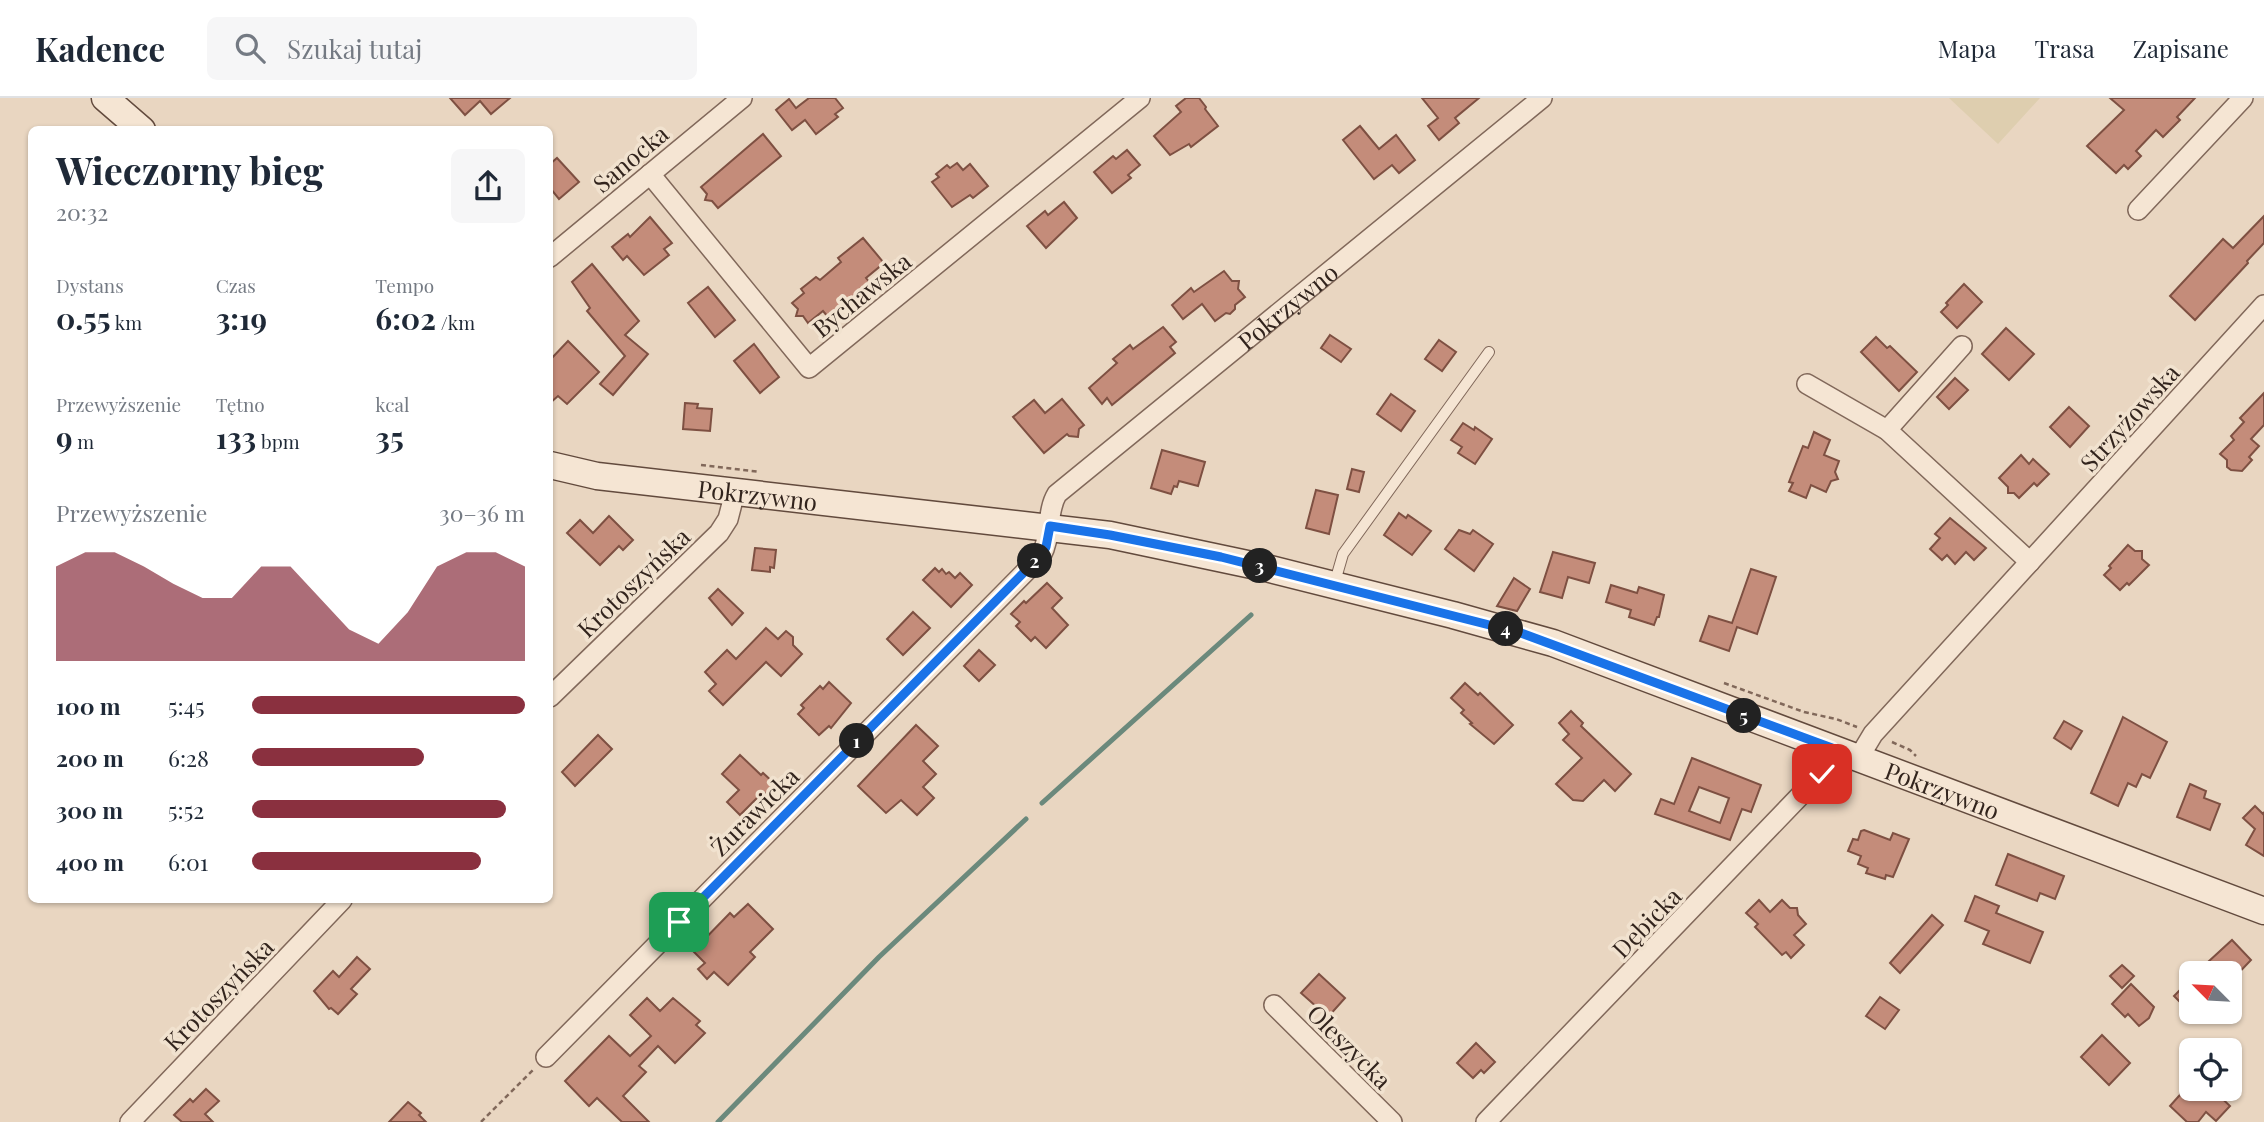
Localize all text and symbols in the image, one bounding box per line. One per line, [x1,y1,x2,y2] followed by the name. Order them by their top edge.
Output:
[207,17,697,80] search box
[35,26,165,70] text: Kadence
[231,29,269,67] icon: search
[287,31,422,66] text: Szukaj tutaj
[1938,32,1996,64] text: Mapa
[2034,32,2095,64] text: Trasa
[2133,32,2229,64] text: Zapisane
[586,117,674,199] street label: Sanocka
[56,144,324,195] text: Wieczorny bieg
[451,149,525,223] button: share
[56,196,108,227] text: 20:32
[805,244,917,344] street label: Bychawska
[1231,256,1344,356] street label: Pokrzywno
[56,272,124,298] text: Dystans
[216,272,256,298] text: Czas
[375,272,434,298] text: Tempo
[56,298,111,338] text: 0.55
[216,298,267,338] text: 3:19
[375,298,436,338] text: 6:02
[111,309,142,335] text: km
[436,309,475,335] text: /km
[2072,356,2186,478] street label: Strzyżowska
[56,391,181,417] text: Przewyższenie
[216,391,265,417] text: Tętno
[375,391,409,417] text: kcal
[56,417,73,457] text: 9
[216,417,256,457] text: 133
[375,417,404,457] text: 35
[73,428,94,454] text: m
[256,428,300,454] text: bpm
[696,472,819,517] street label: Pokrzywno
[56,497,207,528] text: Przewyższenie
[439,497,525,528] text: 30–36 m
[570,520,696,644] street label: Krotoszyńska
[1018,544,1052,578] pin: 2
[1030,547,1039,573] text: 2
[1242,548,1278,584] pin: 3
[1255,552,1264,578] text: 3
[1488,612,1524,646] pin: 4
[1500,615,1511,641] text: 4
[56,690,121,721] text: 100 m
[168,690,205,721] text: 5:45
[1726,698,1762,734] pin: 5
[1739,702,1748,728] text: 5
[840,724,874,758] pin: 1
[853,727,860,753] text: 1
[56,742,124,773] text: 200 m
[168,742,209,773] text: 6:28
[1792,744,1852,804] pin
[1881,754,2004,826] street label: Pokrzywno
[1803,755,1841,793] icon: check
[703,760,805,862] street label: Żurawicka
[56,794,123,825] text: 300 m
[168,794,204,825] text: 5:52
[56,846,124,877] text: 400 m
[168,846,208,877] text: 6:01
[1604,880,1688,964] street label: Dębicka
[649,892,709,952] pin
[660,903,698,941] icon: arrive
[156,931,280,1057] street label: Krotoszyńska
[2179,961,2242,1024] north arrow
[2179,961,2242,1101] map controls
[1301,997,1399,1095] street label: Oleszycka
[2179,1038,2242,1101] button: locate

